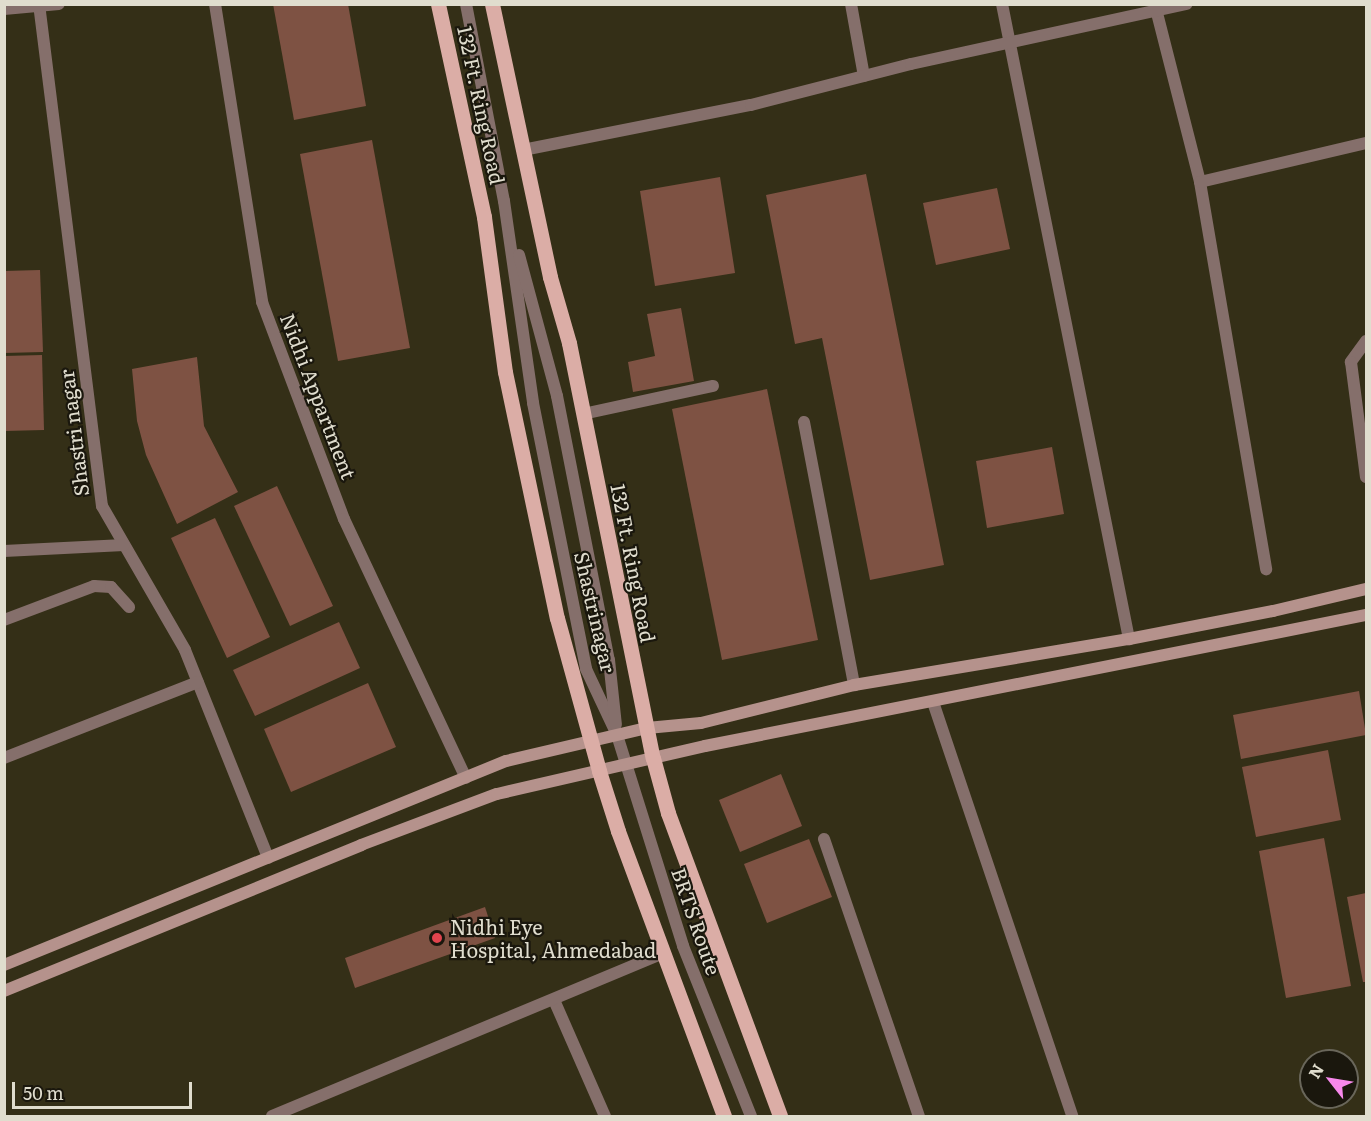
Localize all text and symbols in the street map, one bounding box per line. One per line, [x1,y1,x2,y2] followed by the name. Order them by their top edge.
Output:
[453,24,511,186] street label: 132 Ft. Ring Road
[276,310,362,482] street label: Nidhi Appartment
[53,368,93,498] street label: Shastri nagar
[607,481,661,645] street label: 132 Ft. Ring Road
[570,549,622,675] street label: Shastrinagar
[667,864,727,978] street label: BRTS Route
[450,915,656,962] place label: Nidhi Eye Hospital, Ahmedabad
[428,929,446,947] marker: Nidhi Eye Hospital, Ahmedabad
[1299,1049,1359,1109] north arrow
[1302,1059,1329,1083] text: N
[15,1070,195,1108] scale bar
[23,1079,64,1106] text: 50 m

